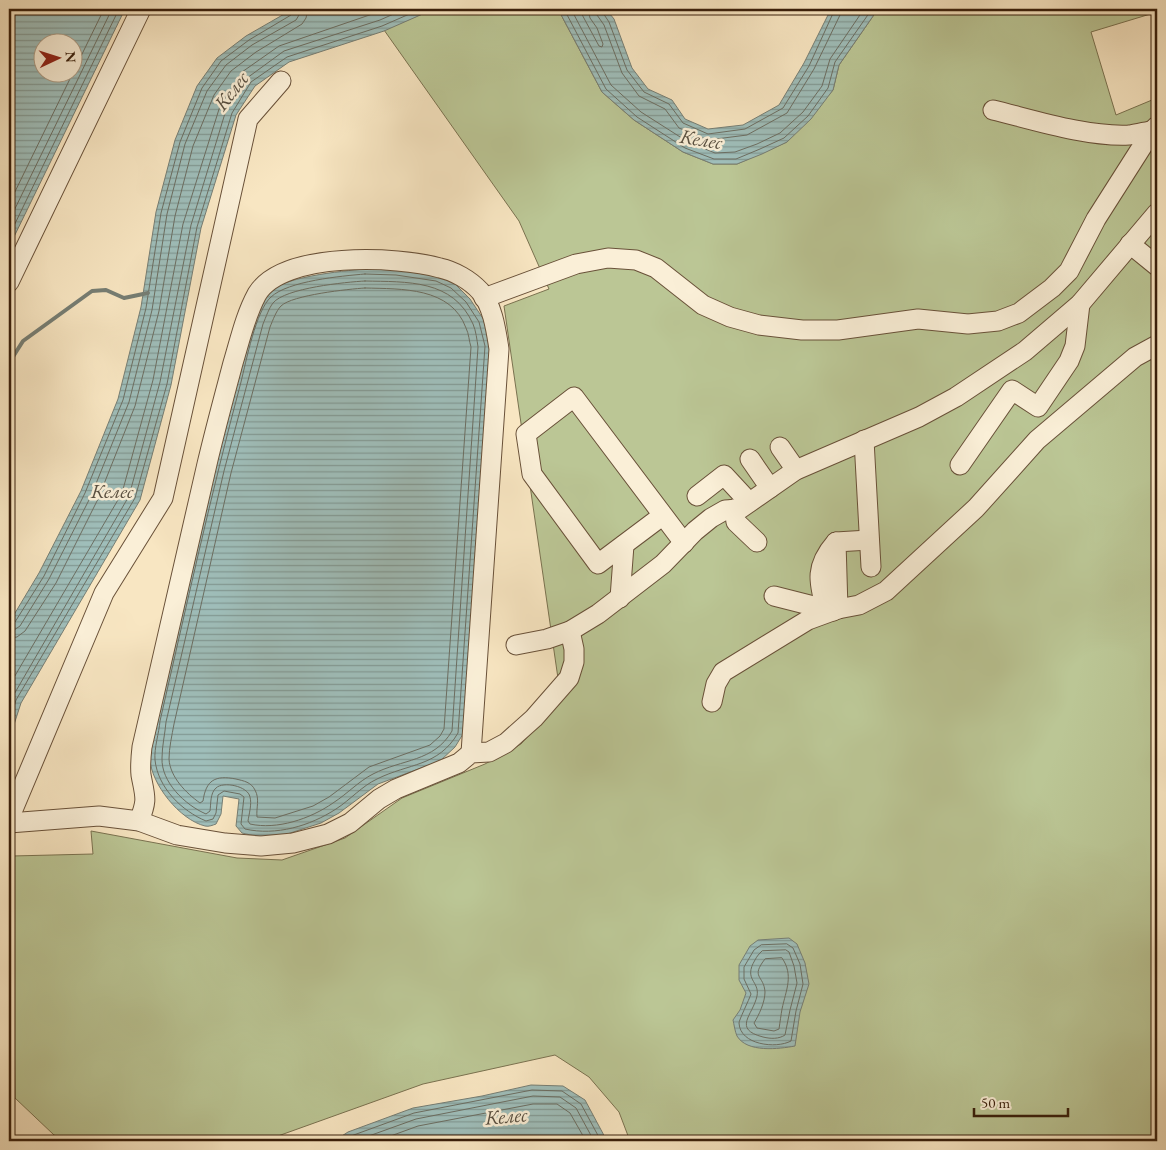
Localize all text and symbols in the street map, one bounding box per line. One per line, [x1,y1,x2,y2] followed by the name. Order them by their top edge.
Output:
[32,32,82,82] north arrow
[62,51,80,64] text: N
[207,66,255,117] water label: Келес
[677,123,725,155] water label: Келес
[90,478,134,504] water label: Келес
[974,1085,1067,1117] scale bar
[981,1093,1010,1112] text: 50 m
[483,1101,529,1131] water label: Келес

